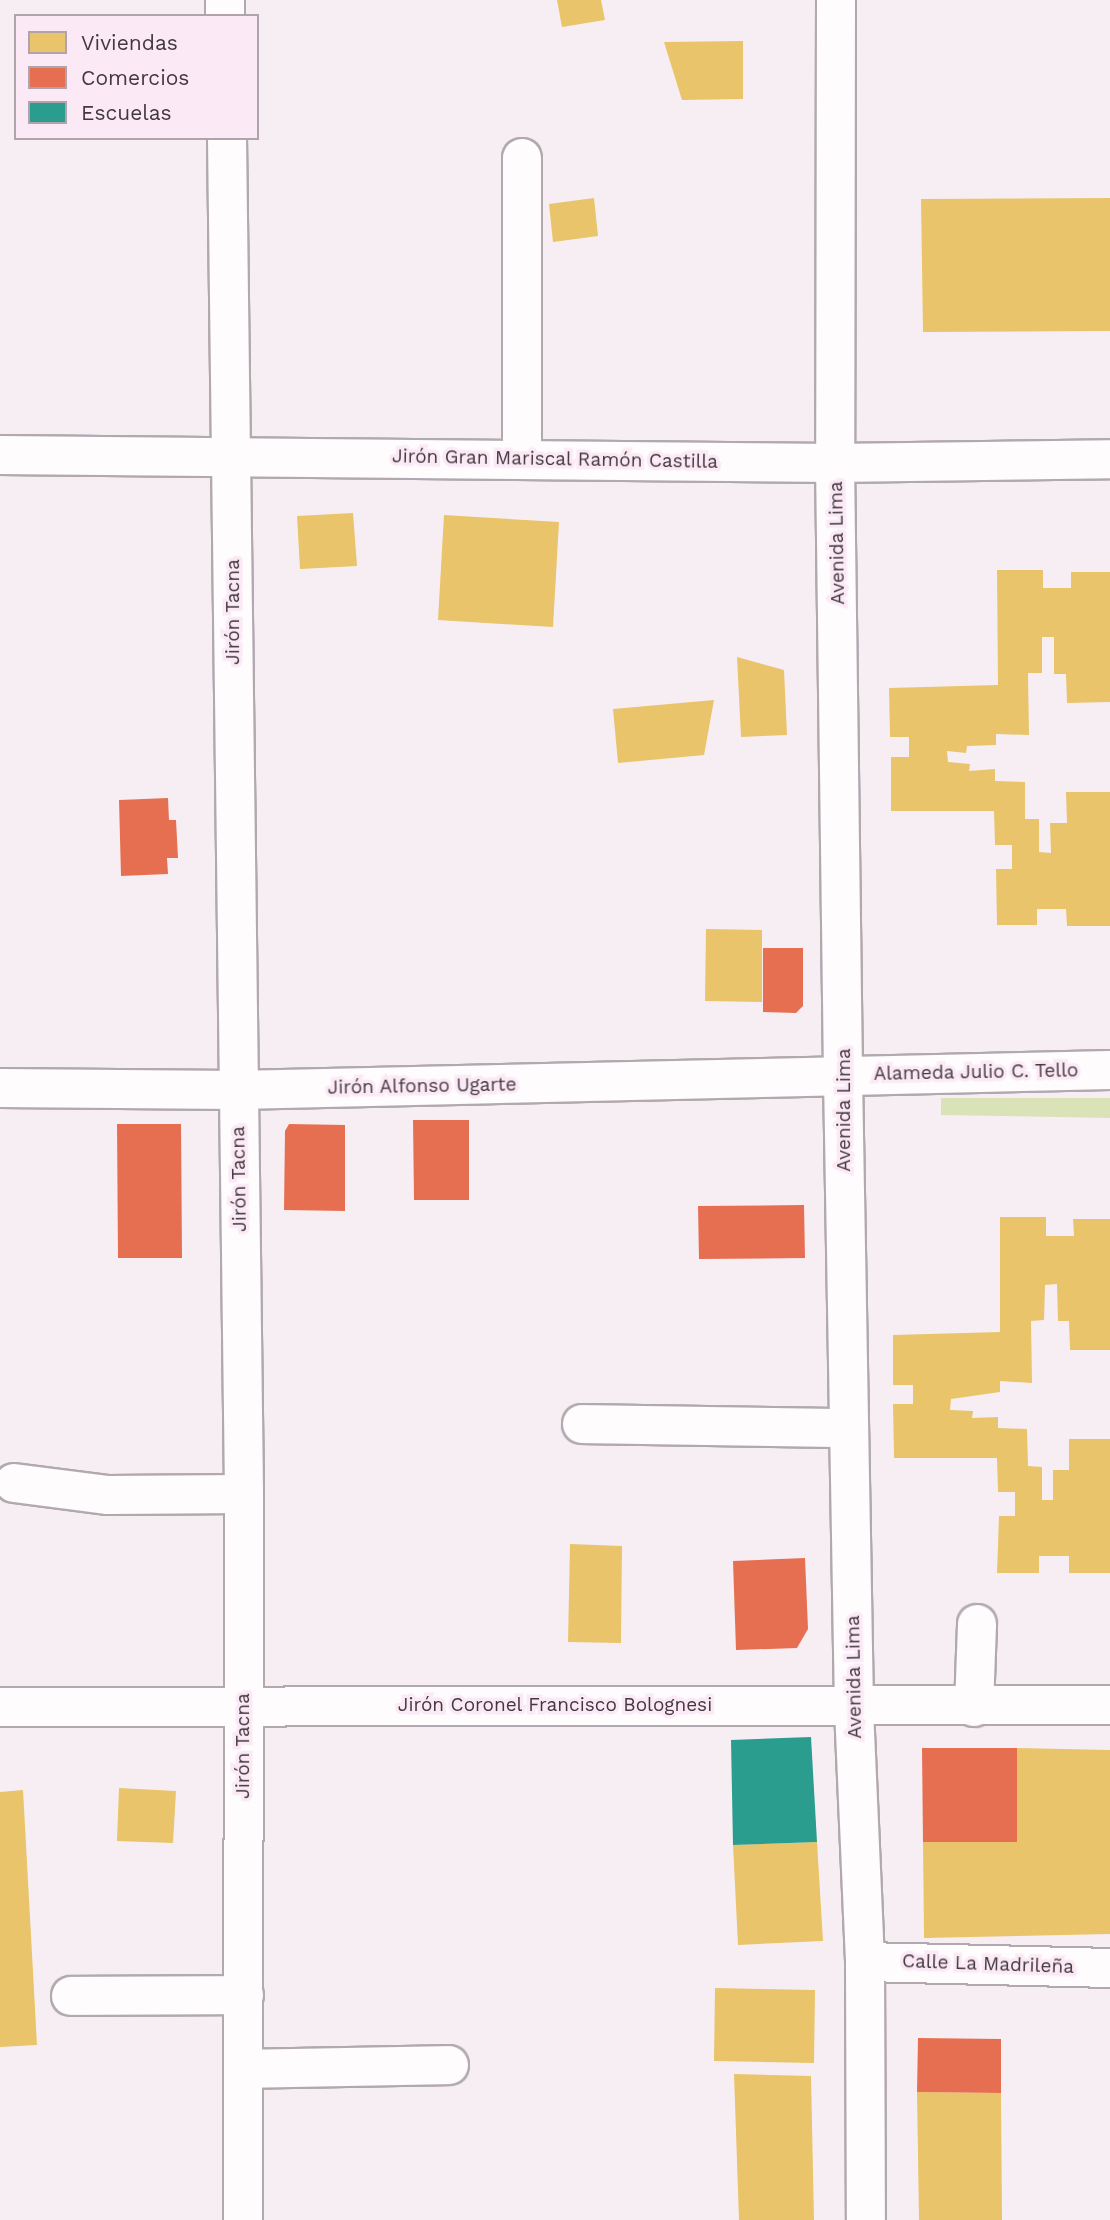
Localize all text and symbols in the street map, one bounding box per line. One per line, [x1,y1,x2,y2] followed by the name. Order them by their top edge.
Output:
[14,14,259,140] legend
[81,30,178,55] text: Viviendas
[81,65,189,90] text: Comercios
[81,100,172,125] text: Escuelas
[391,445,719,473] street label: Jirón Gran Mariscal Ramón Castilla
[825,481,849,605] street label: Avenida Lima
[222,559,244,665] street label: Jirón Tacna
[833,1048,855,1172] street label: Avenida Lima
[873,1059,1079,1085] street label: Alameda Julio C. Tello
[327,1073,517,1099] street label: Jirón Alfonso Ugarte
[227,1126,251,1232] street label: Jirón Tacna
[842,1615,866,1739] street label: Avenida Lima
[232,1693,254,1799] street label: Jirón Tacna
[397,1694,713,1716] street label: Jirón Coronel Francisco Bolognesi
[901,1950,1075,1978] street label: Calle La Madrileña

